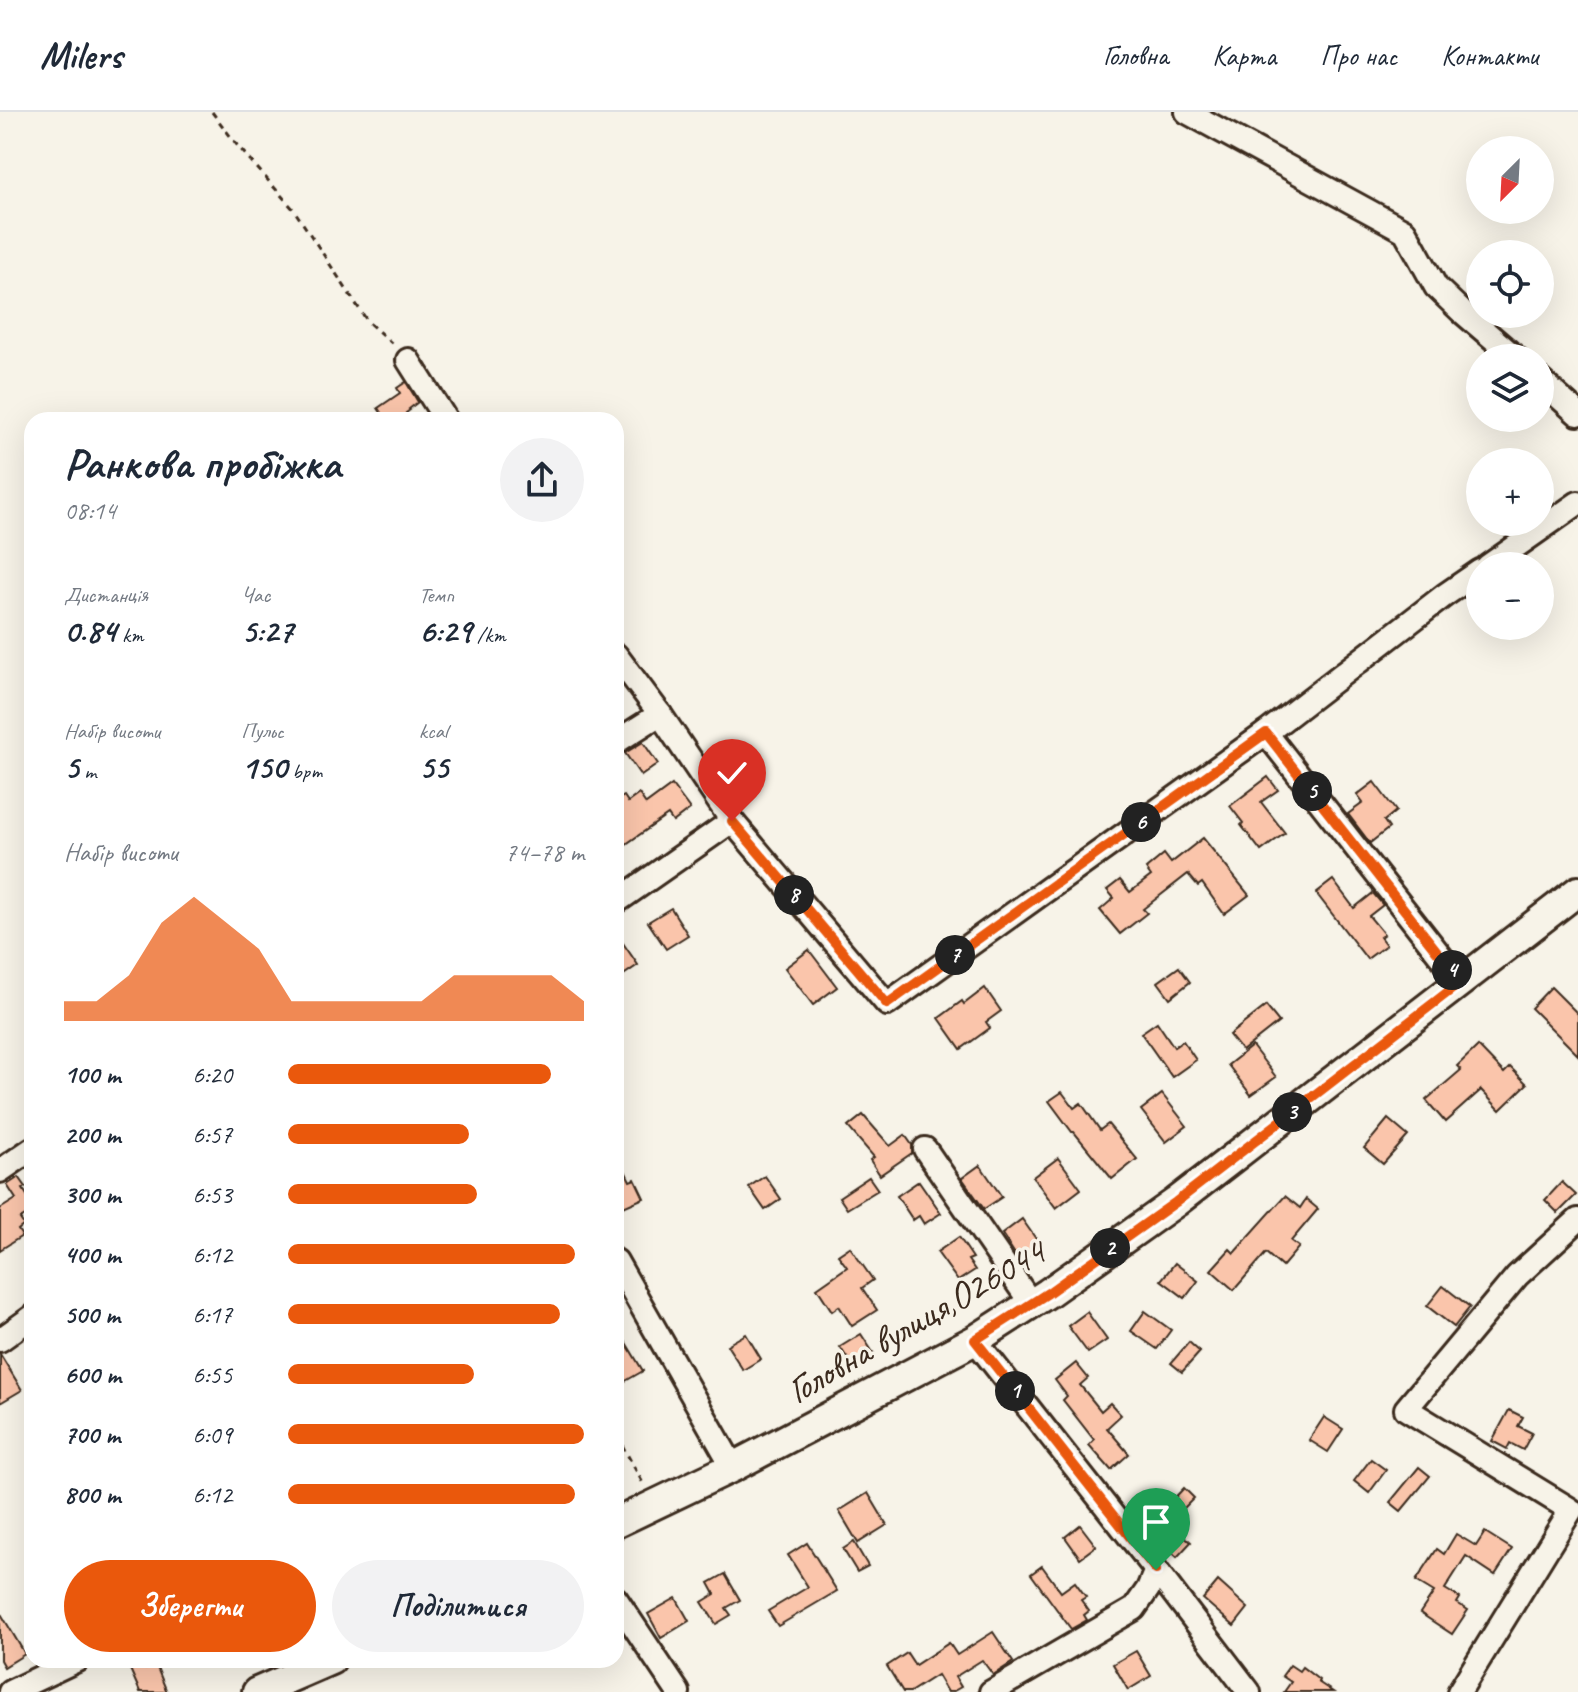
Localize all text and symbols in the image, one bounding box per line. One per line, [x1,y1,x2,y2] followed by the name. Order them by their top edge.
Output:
[40,32,122,79] text: Milers
[1103,38,1168,73] text: Головна
[1212,38,1276,73] text: Карта
[1320,38,1397,73] text: Про нас
[1441,38,1538,73] text: Контакти
[1466,136,1554,224] north arrow
[1466,136,1554,640] map controls
[1466,240,1554,328] button: locate
[1466,344,1554,432] button: layers
[64,436,340,491] text: Ранкова пробіжка
[500,438,584,522] button: share
[1466,448,1554,536] button: +
[64,494,116,527] text: 08:14
[1466,552,1554,640] button: −
[64,581,148,609] text: Дистанція
[241,581,270,609] text: Час
[419,581,454,609] text: Темп
[64,609,117,652] text: 0.84
[241,609,293,652] text: 5:27
[419,609,472,652] text: 6:29
[117,621,143,649] text: km
[472,621,506,649] text: /km
[64,717,160,745] text: Набір висоти
[241,717,284,745] text: Пульс
[419,717,448,745] text: kcal
[698,739,766,821] pin
[64,745,79,788] text: 5
[241,745,287,788] text: 150
[419,745,448,788] text: 55
[710,751,754,795] icon: check
[79,757,96,785] text: m
[287,757,322,785] text: bpm
[1292,771,1332,811] pin: 5
[1307,777,1317,805] text: 5
[1121,802,1161,842] pin: 6
[1136,808,1146,836] text: 6
[64,836,177,869] text: Набір висоти
[505,836,584,869] text: 74–78 m
[774,875,814,915] pin: 8
[789,881,799,909] text: 8
[935,935,975,975] pin: 7
[950,941,960,969] text: 7
[1432,950,1472,990] pin: 4
[1447,956,1457,984] text: 4
[64,1058,120,1091] text: 100 m
[192,1058,232,1091] text: 6:20
[1272,1092,1312,1132] pin: 3
[1287,1098,1297,1126] text: 3
[64,1118,120,1151] text: 200 m
[192,1118,232,1151] text: 6:57
[64,1178,120,1211] text: 300 m
[192,1178,232,1211] text: 6:53
[779,1226,1057,1414] street label: Головна вулиця,О26044
[1090,1228,1130,1268] pin: 2
[1105,1234,1115,1262] text: 2
[64,1238,120,1271] text: 400 m
[192,1238,232,1271] text: 6:12
[64,1298,120,1331] text: 500 m
[192,1298,232,1331] text: 6:17
[64,1358,121,1391] text: 600 m
[192,1358,232,1391] text: 6:55
[995,1371,1035,1411] pin: 1
[1010,1377,1020,1405] text: 1
[64,1418,120,1451] text: 700 m
[192,1418,232,1451] text: 6:09
[64,1478,120,1511] text: 800 m
[192,1478,232,1511] text: 6:12
[1122,1488,1190,1570] pin
[1134,1500,1178,1544] icon: arrive
[64,1560,316,1652] button: Зберегти
[332,1560,584,1652] button: Поділитися

